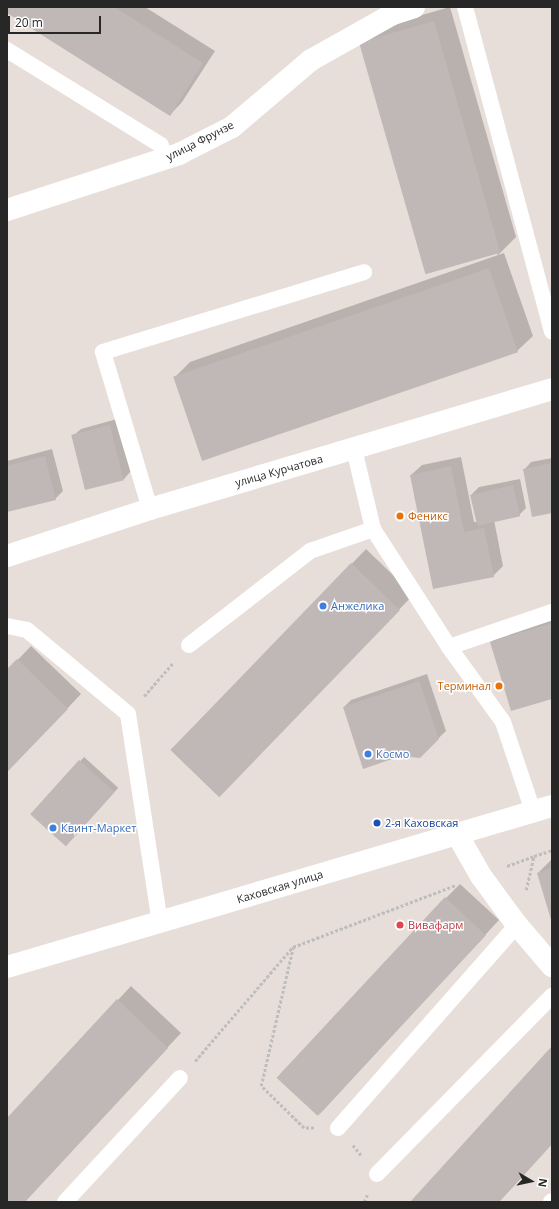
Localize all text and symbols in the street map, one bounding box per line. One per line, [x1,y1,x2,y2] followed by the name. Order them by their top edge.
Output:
[10,8,103,34] scale bar
[15,14,43,31] text: 20 m
[164,118,236,164] street label: улица Фрунзе
[234,452,324,490] street label: улица Курчатова
[408,509,448,523] place label: Феникс
[395,511,405,521] marker: Феникс
[331,599,384,613] place label: Анжелика
[318,601,328,611] marker: Анжелика
[438,679,491,693] place label: Терминал
[494,681,504,691] marker: Терминал
[376,747,409,761] place label: Космо
[363,749,373,759] marker: Космо
[385,816,458,830] place label: 2-я Каховская
[372,818,382,828] marker: 2-я Каховская
[61,821,136,835] place label: Квинт-Маркет
[48,823,58,833] marker: Квинт-Маркет
[235,868,325,906] street label: Каховская улица
[408,918,463,932] place label: Вивафарм
[395,920,405,930] marker: Вивафарм
[511,1161,551,1201] north arrow
[535,1177,551,1189] text: N

